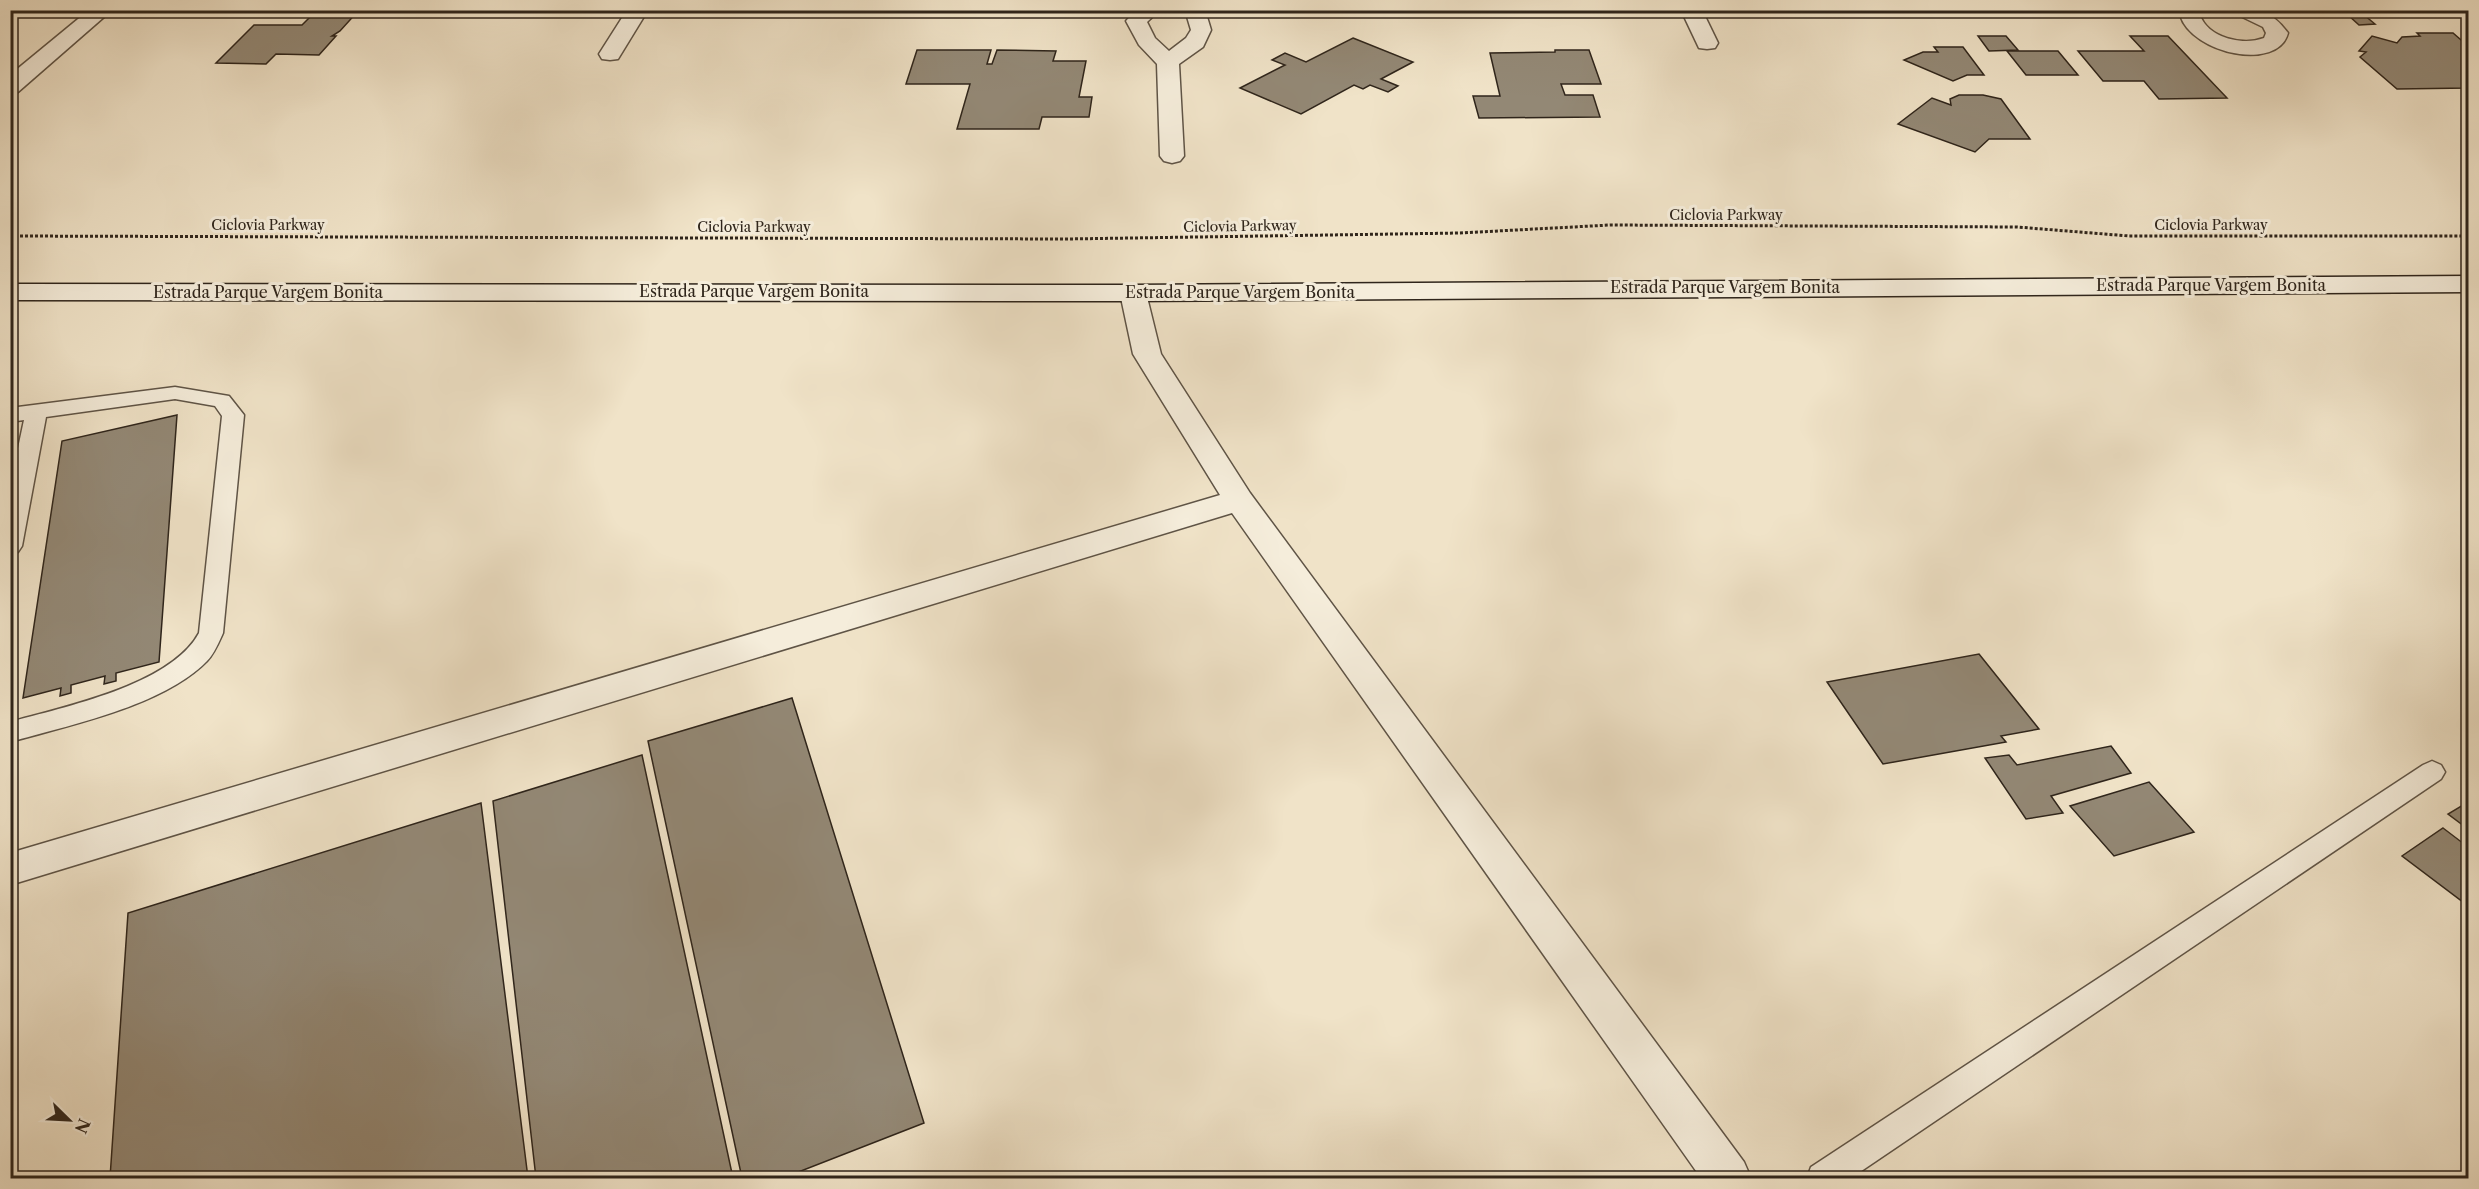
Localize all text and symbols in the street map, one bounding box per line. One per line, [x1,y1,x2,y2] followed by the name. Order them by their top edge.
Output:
[1669,206,1783,224] street label: Ciclovia Parkway
[211,216,325,234] street label: Ciclovia Parkway
[1183,216,1297,236] street label: Ciclovia Parkway
[2154,216,2268,234] street label: Ciclovia Parkway
[697,218,811,236] street label: Ciclovia Parkway
[2096,275,2327,295] street label: Estrada Parque Vargem Bonita
[1610,277,1841,297] street label: Estrada Parque Vargem Bonita
[639,281,870,301] street label: Estrada Parque Vargem Bonita
[153,282,384,302] street label: Estrada Parque Vargem Bonita
[1125,282,1356,302] street label: Estrada Parque Vargem Bonita
[39,1090,99,1150] north arrow
[71,1116,95,1137] text: N

